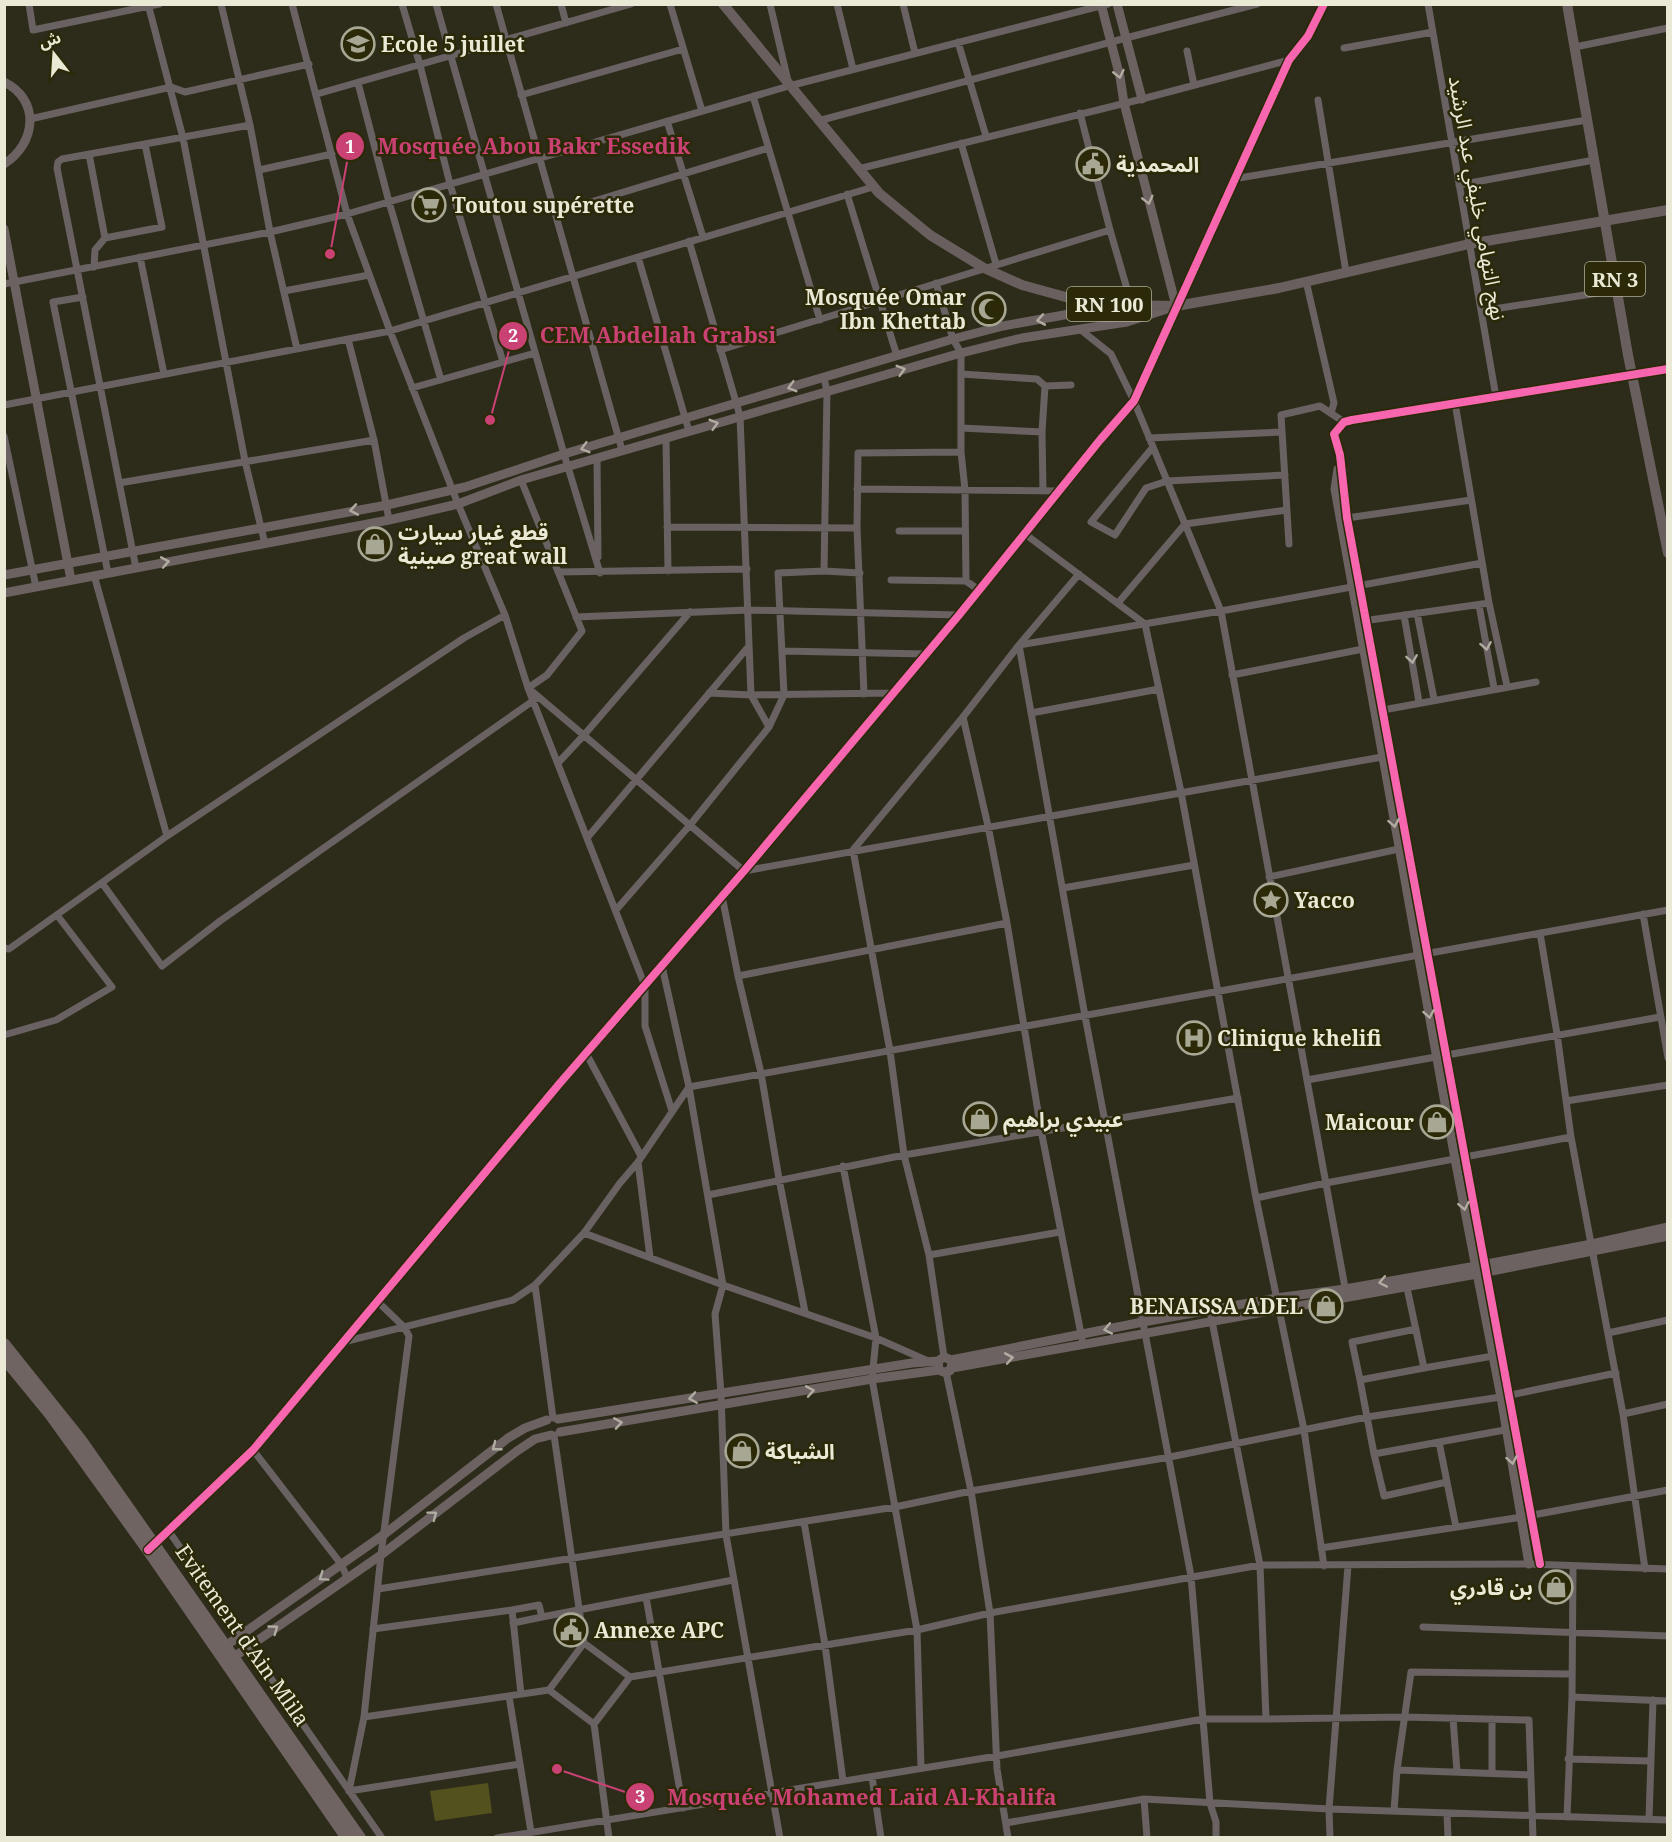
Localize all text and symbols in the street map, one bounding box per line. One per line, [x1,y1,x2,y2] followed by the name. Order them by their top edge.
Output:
[24,24,84,84] north arrow
[36,26,63,53] text: ش
[340,26,376,62] school or university icon: Ecole 5 juillet
[381,30,525,58] place label: Ecole 5 juillet
[1112,68,1125,78] one-way arrow
[1440,73,1513,323] street label: نهج التهامي خليفي عبد الرشيد
[335,126,702,166] callout: Mosquée Abou Bakr Essedik
[378,130,690,160] text: Mosquée Abou Bakr Essedik
[345,134,355,158] text: 1
[1075,146,1111,182] public building icon: المحمدية
[1116,150,1199,178] place label: المحمدية
[411,187,447,223] supermarket icon: Toutou supérette
[452,191,634,219] place label: Toutou supérette
[1141,195,1154,205] one-way arrow
[1585,262,1645,296] road number: RN 3
[805,283,966,335] place label: Mosquée Omar Ibn Khettab
[1067,287,1151,321] road number: RN 100
[971,291,1007,327] mosque icon: Mosquée Omar Ibn Khettab
[1036,313,1046,325] one-way arrow
[498,316,788,356] callout: CEM Abdellah Grabsi
[540,319,776,349] text: CEM Abdellah Grabsi
[508,323,518,347] text: 2
[895,365,906,377] one-way arrow
[787,380,798,392] one-way arrow
[708,419,719,431] one-way arrow
[580,441,591,453] one-way arrow
[349,504,359,516] one-way arrow
[398,518,568,570] place label: قطع غيار سيارت صينية great wall
[357,526,393,562] shop icon: قطع غيار سيارت صينية great wall
[160,556,170,569] one-way arrow
[1479,641,1492,651] one-way arrow
[1405,654,1417,664] one-way arrow
[1387,817,1400,827] one-way arrow
[1253,882,1289,918] place icon: Yacco
[1294,886,1355,914] place label: Yacco
[1422,1009,1435,1019] one-way arrow
[1176,1020,1212,1056] hospital icon: Clinique khelifi
[1217,1024,1382,1052] place label: Clinique khelifi
[962,1101,998,1137] shop icon: عبيدي براهيم
[1419,1104,1455,1140] shop icon: Maicour
[1003,1105,1123,1137] place label: عبيدي براهيم
[1325,1108,1414,1136] place label: Maicour
[1457,1201,1470,1211] one-way arrow
[1378,1275,1388,1288] one-way arrow
[1308,1288,1344,1324] shop icon: BENAISSA ADEL
[1130,1292,1303,1320] place label: BENAISSA ADEL
[1104,1321,1114,1334] one-way arrow
[1004,1352,1014,1365] one-way arrow
[805,1385,814,1397] one-way arrow
[689,1392,698,1404] one-way arrow
[613,1418,622,1430] one-way arrow
[724,1433,760,1469] shop icon: الشياكة
[765,1437,835,1465] place label: الشياكة
[492,1440,503,1451] one-way arrow
[1505,1454,1518,1464] one-way arrow
[426,1512,437,1523] one-way arrow
[170,1539,316,1731] street label: Evitement d'Ain Mlila
[1538,1569,1574,1605] shop icon: بن قادري
[319,1570,330,1581] one-way arrow
[1450,1573,1533,1605] place label: بن قادري
[553,1612,589,1648] public building icon: Annexe APC
[594,1616,724,1644] place label: Annexe APC
[268,1625,279,1636] one-way arrow
[625,1777,1069,1817] callout: Mosquée Mohamed Laïd Al-Khalifa
[667,1781,1057,1811] text: Mosquée Mohamed Laïd Al-Khalifa
[635,1784,645,1808] text: 3

